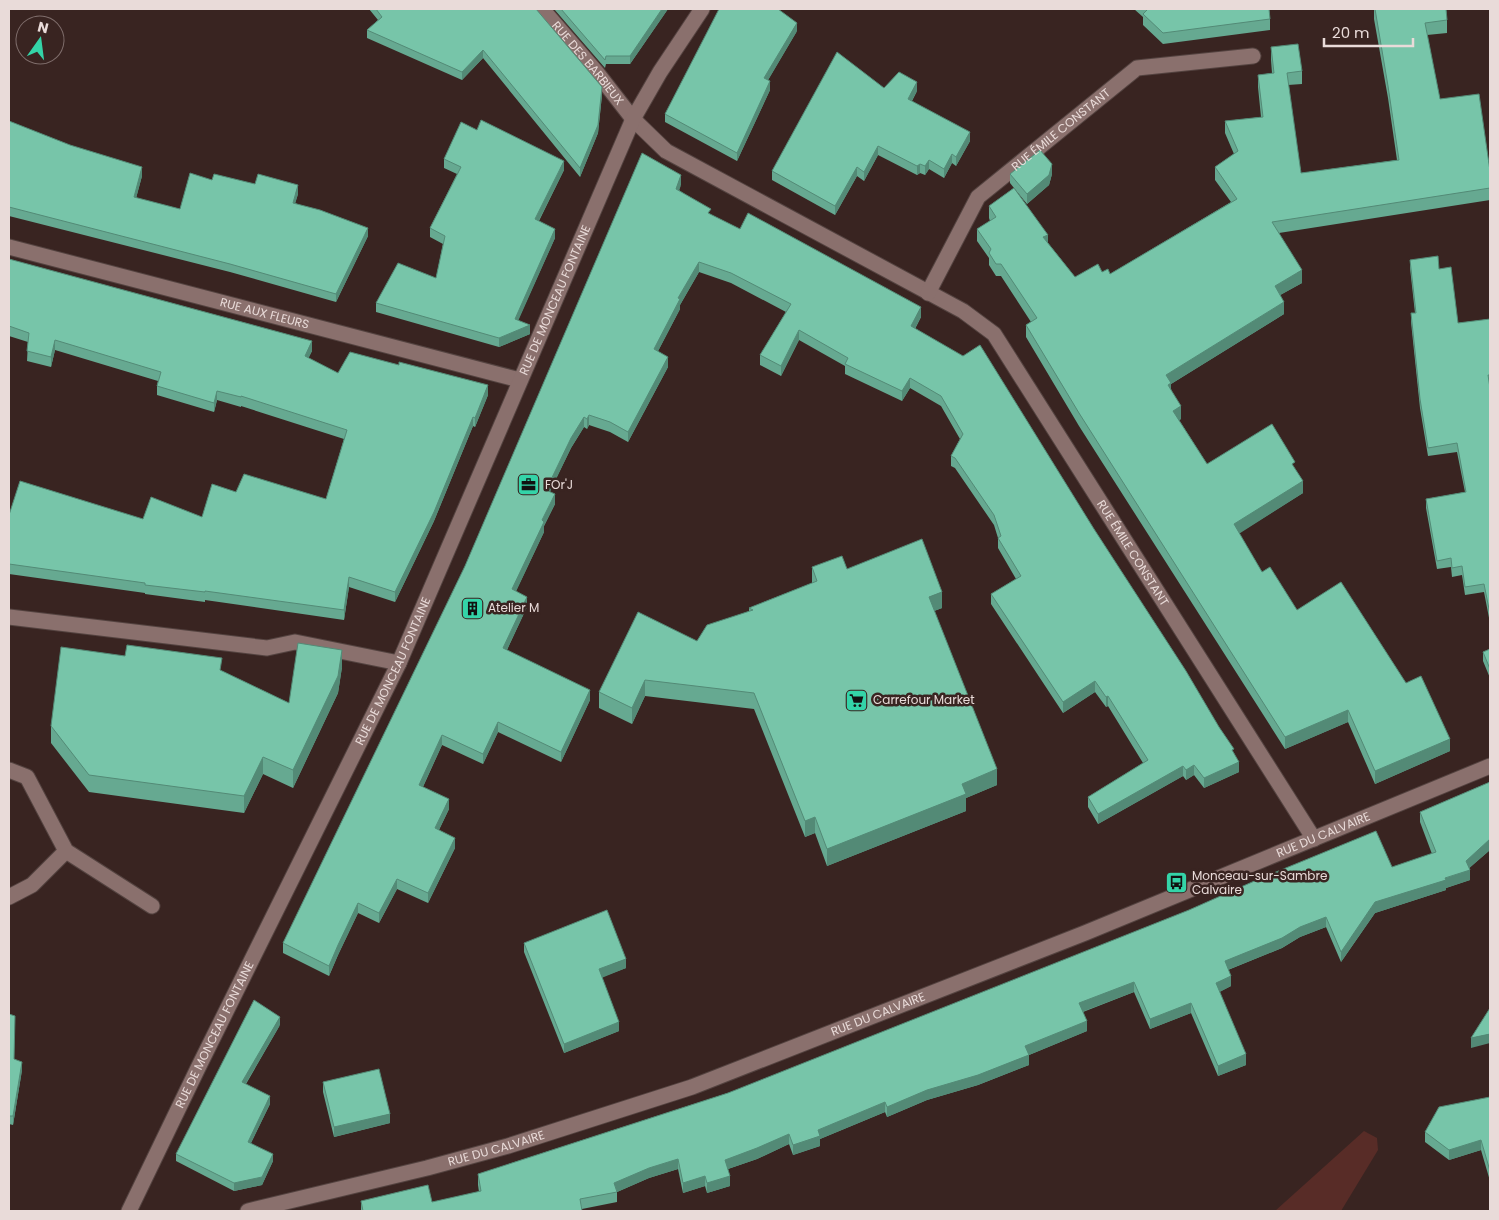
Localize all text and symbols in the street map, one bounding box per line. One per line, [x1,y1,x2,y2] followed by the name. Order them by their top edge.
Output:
[15,15,65,65] north arrow
[1324,15,1413,47] scale bar
[36,16,51,38] text: N
[548,17,628,108] street label: RUE DES BARBIEUX
[1332,22,1370,43] text: 20 m
[1008,84,1114,175] street label: RUE ÉMILE CONSTANT
[515,222,594,378] street label: RUE DE MONCEAU FONTAINE
[218,293,311,333] street label: RUE AUX FLEURS
[517,473,541,497] office icon: FOr'J
[545,476,573,493] place label: FOr'J
[1093,496,1173,609] street label: RUE ÉMILE CONSTANT
[351,594,434,748] street label: RUE DE MONCEAU FONTAINE
[460,596,484,620] building icon: Atelier M
[488,599,539,616] place label: Atelier M
[845,688,869,712] supermarket icon: Carrefour Market
[873,691,975,708] place label: Carrefour Market
[1274,807,1372,861] street label: RUE DU CALVAIRE
[1192,867,1327,898] place label: Monceau-sur-Sambre Calvaire
[1164,871,1188,895] bus stop icon: Monceau-sur-Sambre Calvaire
[171,958,258,1111] street label: RUE DE MONCEAU FONTAINE
[828,988,927,1040] street label: RUE DU CALVAIRE
[446,1126,546,1170] street label: RUE DU CALVAIRE

